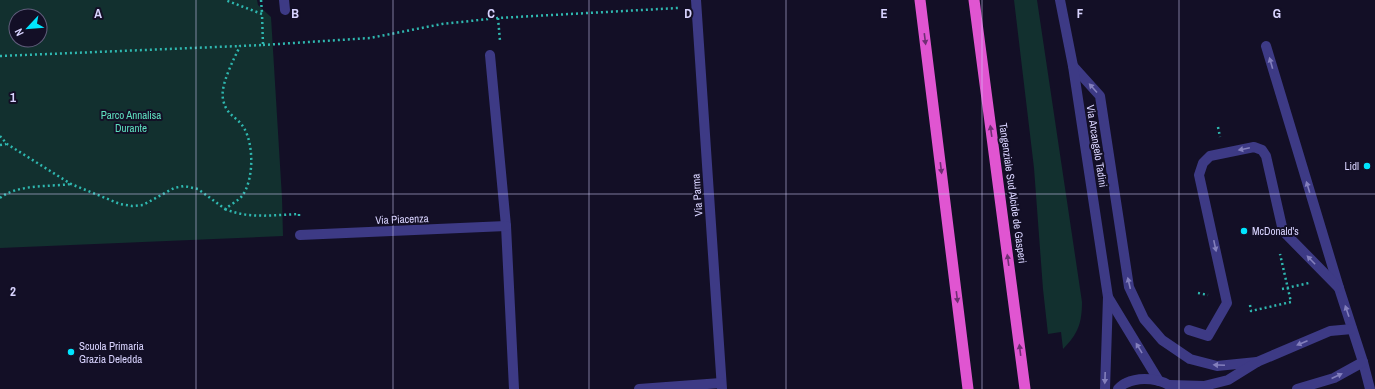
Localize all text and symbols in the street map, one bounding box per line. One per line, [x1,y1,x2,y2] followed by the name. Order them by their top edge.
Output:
[94,5,102,22] text: A
[291,5,299,22] text: B
[487,5,495,22] text: C
[684,5,692,22] text: D
[880,5,888,22] text: E
[1077,5,1084,22] text: F
[1273,5,1281,22] text: G
[8,8,48,48] north arrow
[11,26,27,38] text: N
[921,33,928,45] one-way arrow
[1268,56,1274,68] one-way arrow
[1088,83,1097,93] one-way arrow
[10,89,16,106] text: 1
[1084,104,1110,188] street label: Via Arcangelo Tadini
[101,108,161,135] park label: Parco Annalisa Durante
[996,122,1030,264] street label: Tangenziale Sud Alcide de Gasperi
[988,125,994,137] one-way arrow
[1238,146,1250,152] one-way arrow
[1344,159,1359,173] place label: Lidl
[1362,161,1372,171] marker: Lidl
[938,162,944,174] one-way arrow
[689,173,705,217] street label: Via Parma
[1305,181,1311,193] one-way arrow
[375,211,429,227] street label: Via Piacenza
[1252,224,1299,238] place label: McDonald's
[1239,226,1249,236] marker: McDonald's
[1212,240,1218,252] one-way arrow
[1005,254,1012,266] one-way arrow
[1306,255,1316,265] one-way arrow
[1126,277,1132,289] one-way arrow
[10,283,16,300] text: 2
[954,291,960,303] one-way arrow
[1343,305,1349,317] one-way arrow
[79,339,144,366] place label: Scuola Primaria Grazia Deledda
[1296,340,1308,346] one-way arrow
[1135,342,1142,354] one-way arrow
[1017,344,1023,356] one-way arrow
[66,347,76,357] marker: Scuola Primaria Grazia Deledda
[1213,361,1225,368] one-way arrow
[1102,372,1108,385] one-way arrow
[1331,373,1342,379] one-way arrow

